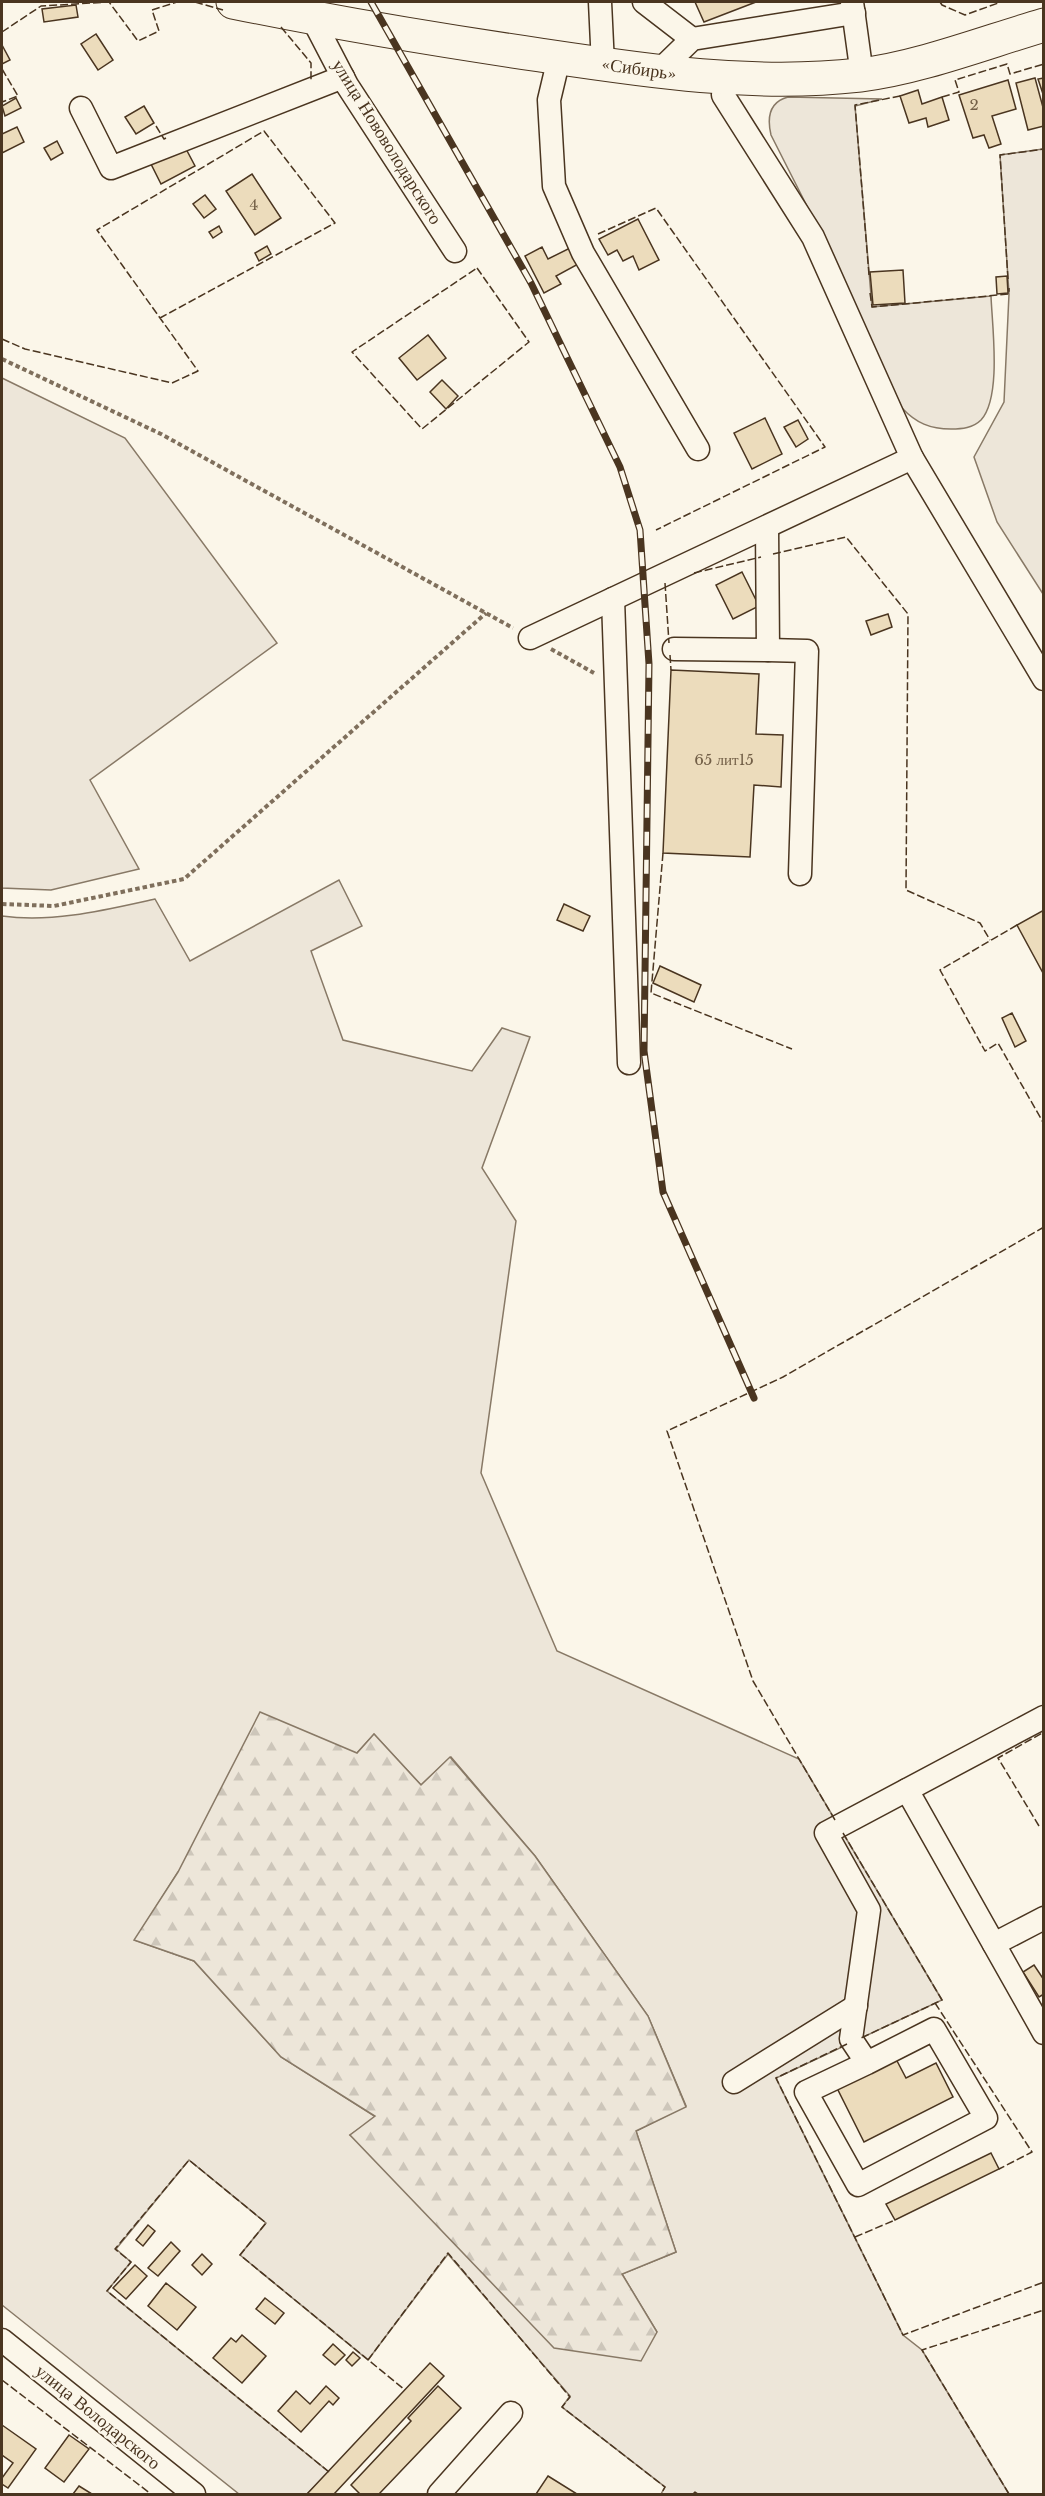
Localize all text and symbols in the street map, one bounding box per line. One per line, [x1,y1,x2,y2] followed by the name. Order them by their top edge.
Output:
[600,53,678,85] street label: «Сибирь»
[327,55,447,229] street label: улица Нововолодарского
[969,95,979,114] house number: 2
[250,195,258,214] house number: 4
[694,750,754,769] house number: 65 лит15
[31,2360,165,2474] street label: улица Володарского

